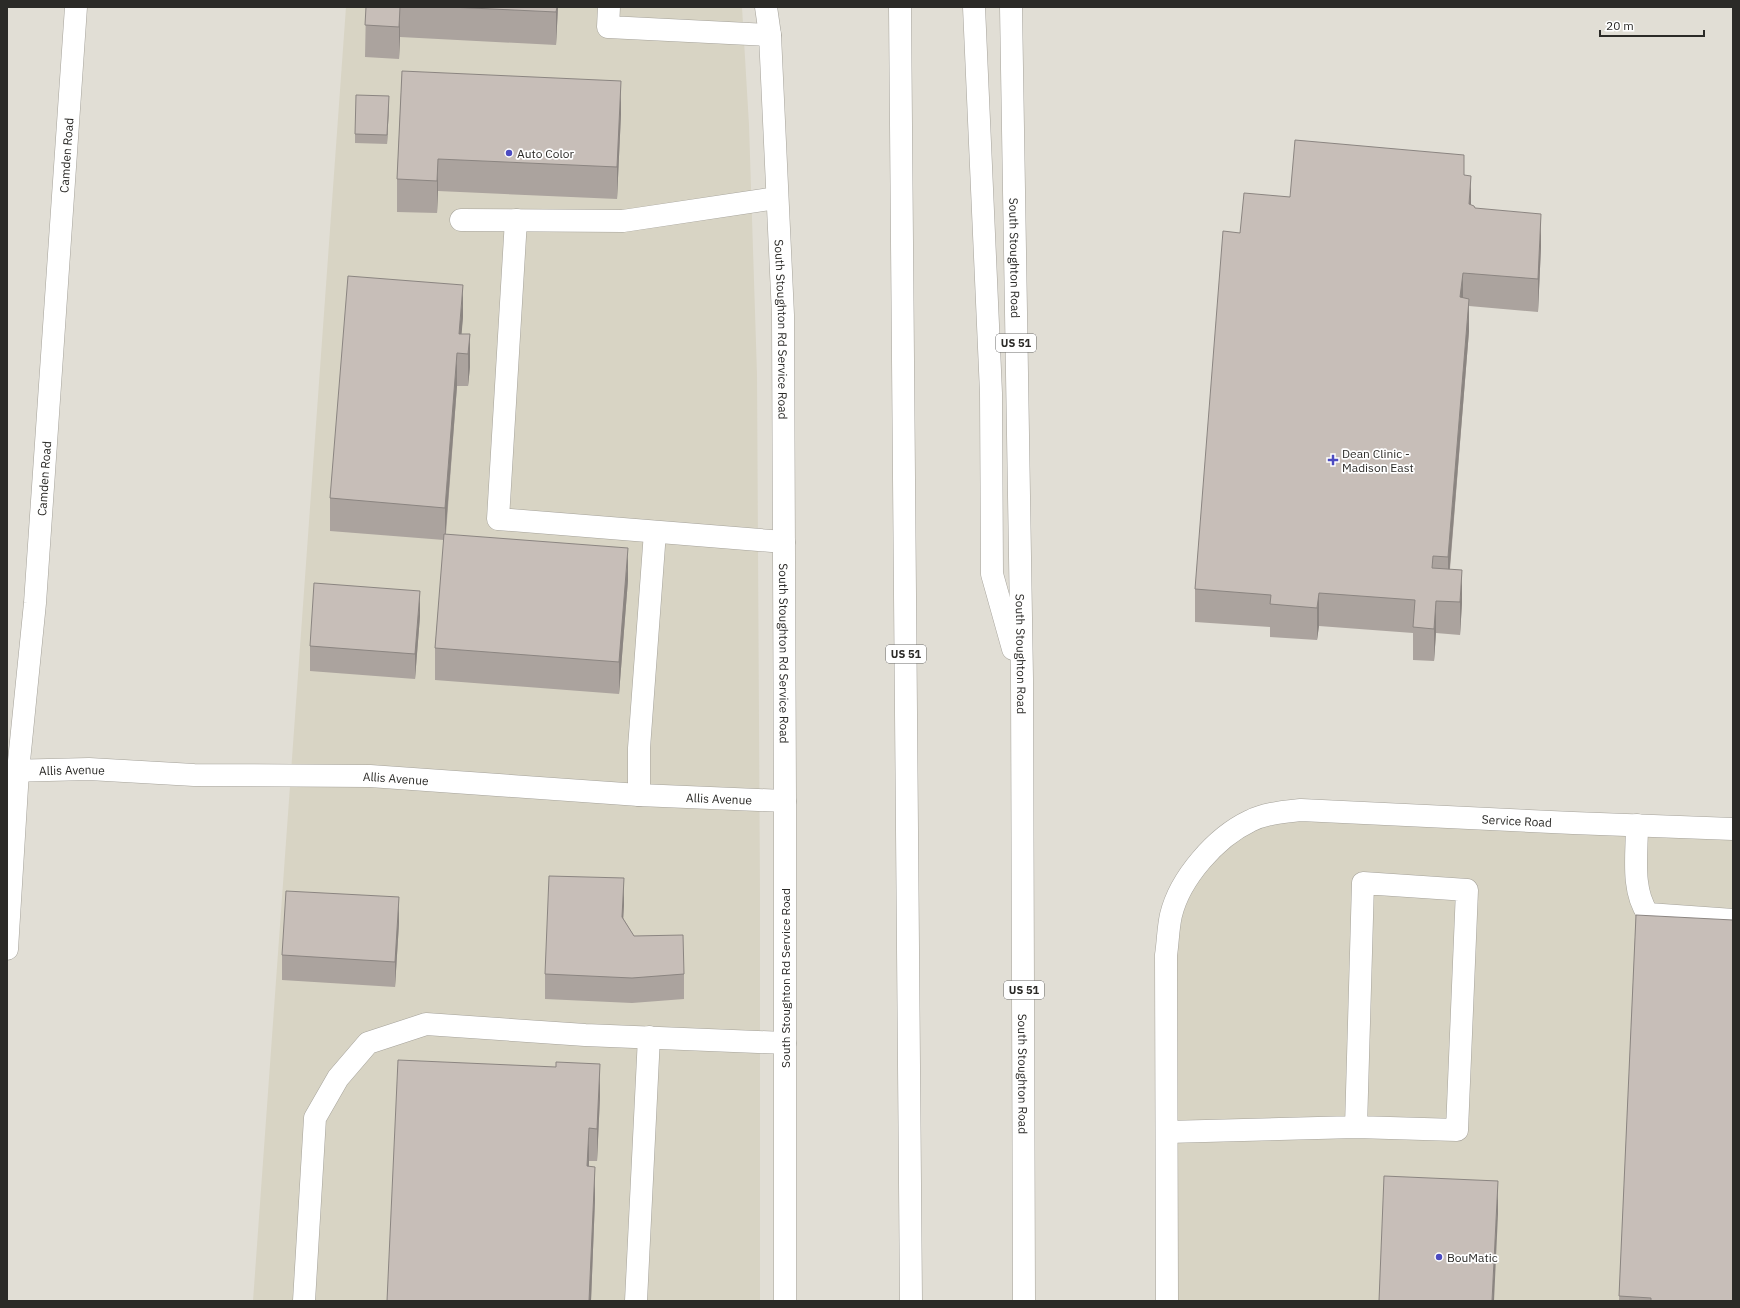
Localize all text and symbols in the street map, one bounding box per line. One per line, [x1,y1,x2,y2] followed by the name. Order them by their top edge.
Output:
[1600,12,1704,38] scale bar
[1606,18,1634,33] text: 20 m
[56,117,76,193] street label: Camden Road
[517,146,574,161] place label: Auto Color
[504,148,514,158] marker: Auto Color
[1007,198,1024,318] street label: South Stoughton Road
[772,239,791,420] street label: South Stoughton Rd Service Road
[996,334,1036,352] road number: US 51
[34,440,54,517] street label: Camden Road
[1342,446,1414,475] place label: Dean Clinic - Madison East
[1327,454,1339,466] marker: Dean Clinic - Madison East
[777,563,792,744] street label: South Stoughton Rd Service Road
[1013,594,1030,714] street label: South Stoughton Road
[886,645,926,663] road number: US 51
[39,761,106,778] street label: Allis Avenue
[363,768,430,788] street label: Allis Avenue
[686,789,753,807] street label: Allis Avenue
[1481,811,1552,829] street label: Service Road
[778,888,793,1068] street label: South Stoughton Rd Service Road
[1004,981,1044,999] road number: US 51
[1016,1014,1031,1134] street label: South Stoughton Road
[1447,1250,1498,1265] place label: BouMatic
[1434,1252,1444,1262] marker: BouMatic

